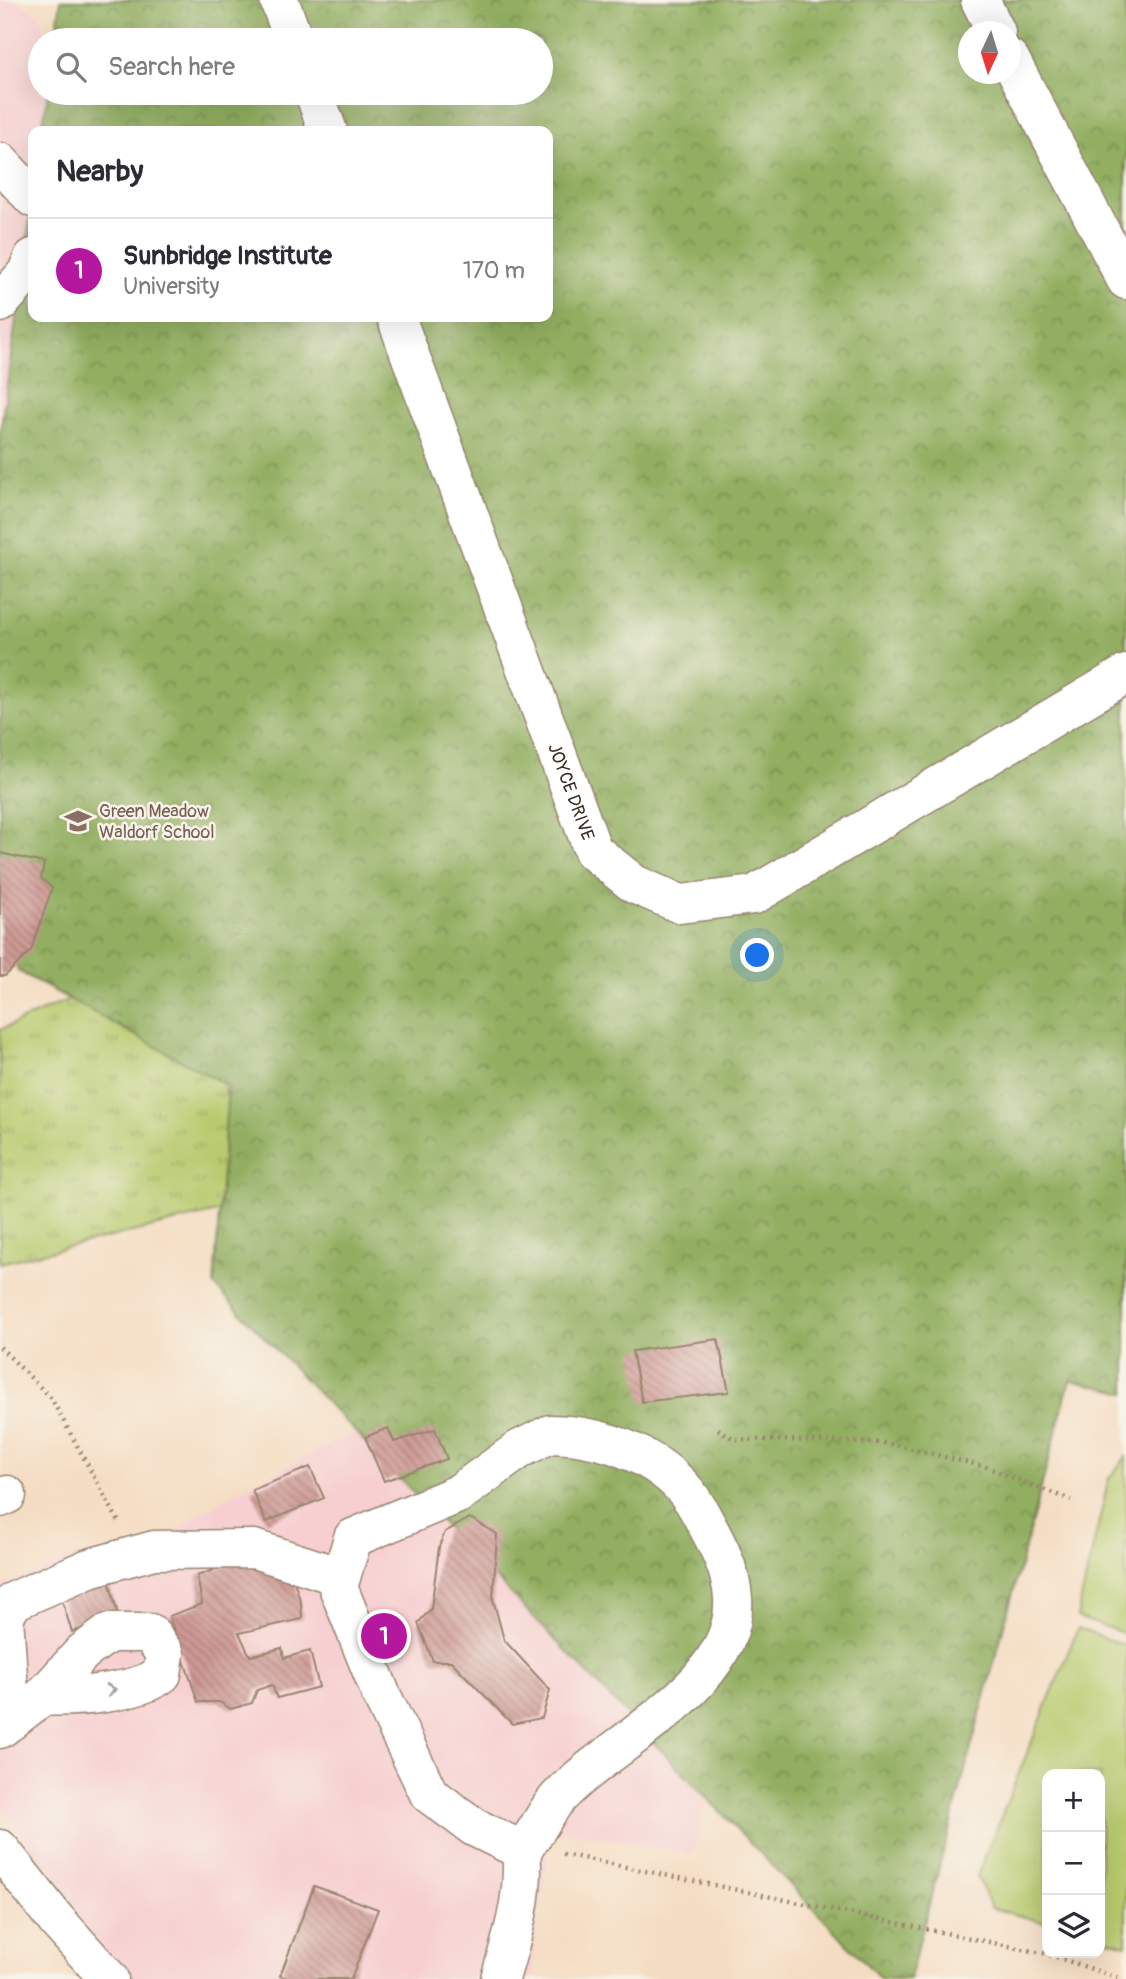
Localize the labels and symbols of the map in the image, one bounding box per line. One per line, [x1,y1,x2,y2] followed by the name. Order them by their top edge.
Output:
[958,21,1021,84] north arrow
[543,740,600,844] street label: JOYCE DRIVE
[99,800,215,844] place label: Green Meadow Waldorf School
[63,806,93,836] school or university icon: Green Meadow Waldorf School
[740,938,774,972] your location
[361,1610,407,1662] pin: 1
[105,1683,117,1698] one-way arrow

